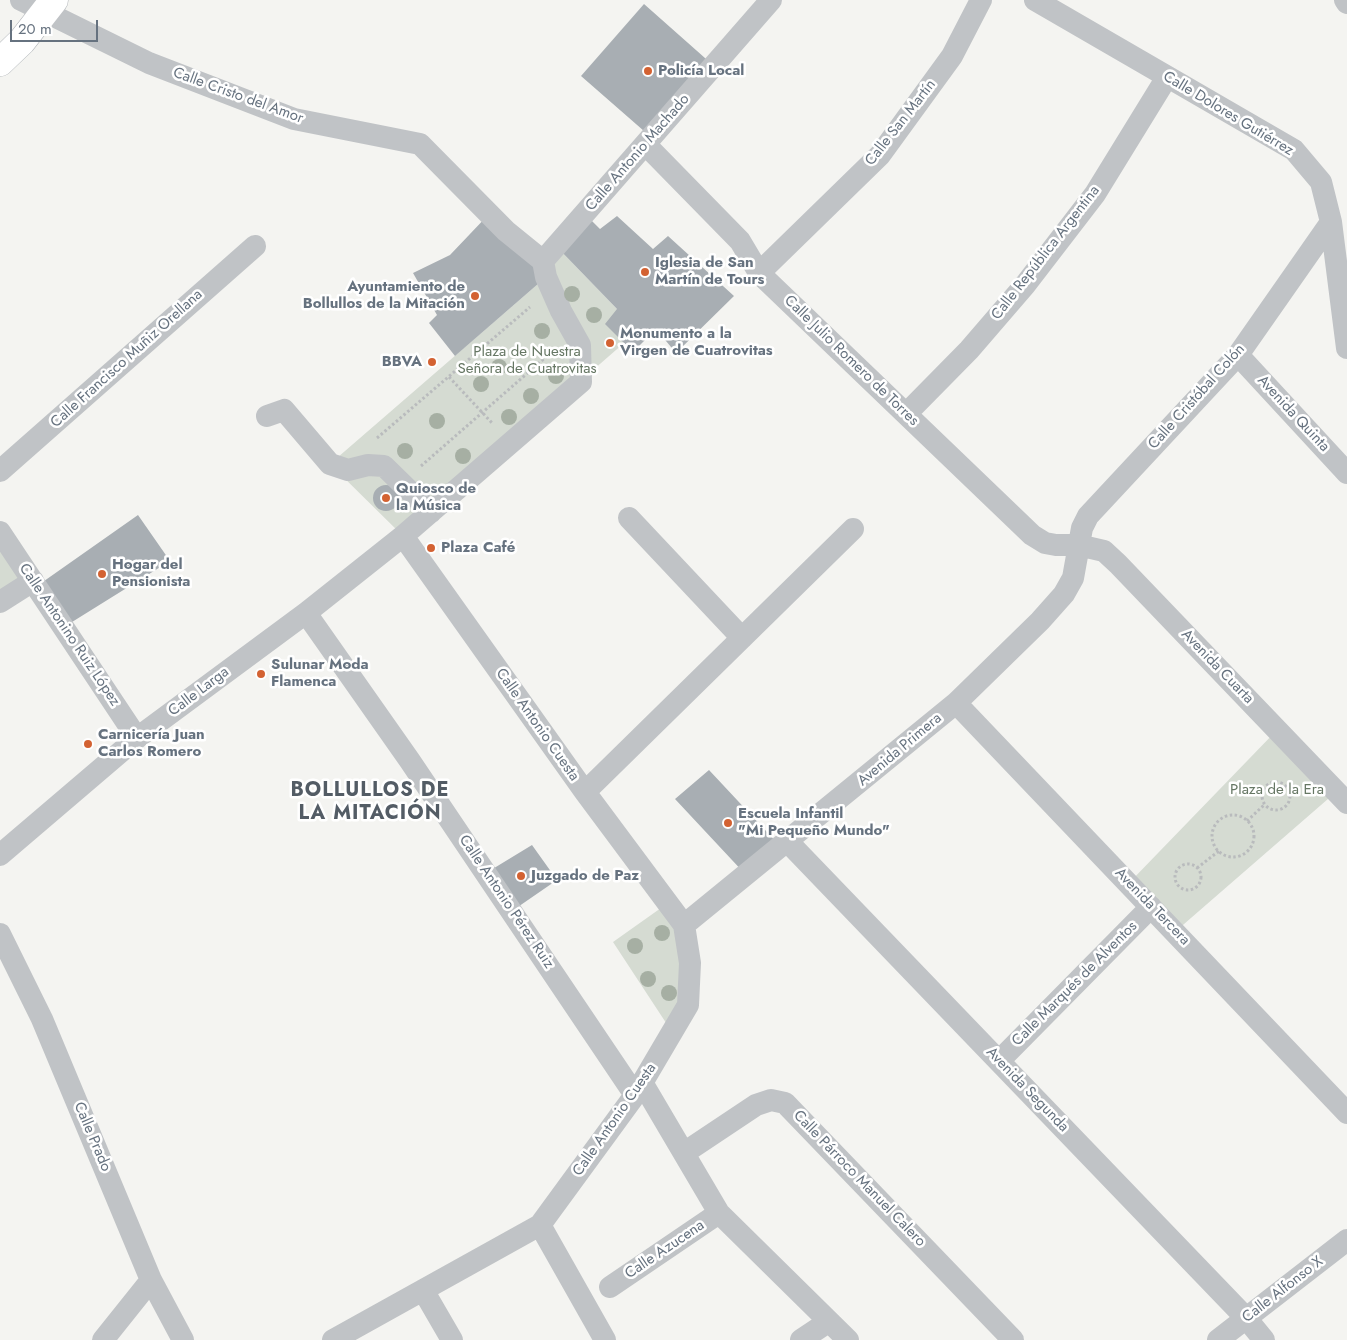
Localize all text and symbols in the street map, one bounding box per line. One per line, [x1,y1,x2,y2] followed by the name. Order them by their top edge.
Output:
[12,10,100,42] scale bar
[18,18,52,40] text: 20 m
[658,62,744,80] place label: Policía Local
[170,64,306,128] street label: Calle Cristo del Amor
[642,65,654,77] marker: Policía Local
[1159,68,1297,160] street label: Calle Dolores Gutiérrez
[862,76,940,170] street label: Calle San Martín
[582,91,694,215] street label: Calle Antonio Machado
[988,182,1104,324] street label: Calle República Argentina
[655,254,764,289] place label: Iglesia de San Martín de Tours
[639,266,651,278] marker: Iglesia de San Martín de Tours
[303,278,465,313] place label: Ayuntamiento de Bollullos de la Mitación
[47,286,207,432] street label: Calle Francisco Muñiz Orellana
[469,290,481,302] marker: Ayuntamiento de Bollullos de la Mitación
[780,292,922,430] street label: Calle Julio Romero de Torres
[620,325,773,360] place label: Monumento a la Virgen de Cuatrovitas
[604,337,616,349] marker: Monumento a la Virgen de Cuatrovitas
[1145,341,1249,453] street label: Calle Cristóbal Colón
[458,343,596,378] park label: Plaza de Nuestra Señora de Cuatrovitas
[382,353,422,371] place label: BBVA
[426,356,438,368] marker: BBVA
[1253,372,1333,456] street label: Avenida Quinta
[396,480,476,515] place label: Quiosco de la Música
[380,492,392,504] marker: Quiosco de la Música
[441,539,515,557] place label: Plaza Café
[425,542,437,554] marker: Plaza Café
[112,556,190,591] place label: Hogar del Pensionista
[15,560,123,710] street label: Calle Antonino Ruiz López
[96,568,108,580] marker: Hogar del Pensionista
[1177,626,1257,708] street label: Avenida Cuarta
[271,656,369,691] place label: Sulunar Moda Flamenca
[165,663,233,721] street label: Calle Larga
[491,665,583,785] street label: Calle Antonio Cuesta
[255,668,267,680] marker: Sulunar Moda Flamenca
[854,710,946,790] street label: Avenida Primera
[98,726,205,761] place label: Carnicería Juan Carlos Romero
[82,738,94,750] marker: Carnicería Juan Carlos Romero
[289,779,451,826] district label: BOLLULLOS DE LA MITACIÓN
[1230,781,1324,799] park label: Plaza de la Era
[738,805,890,840] place label: Escuela Infantil "Mi Pequeño Mundo"
[722,817,734,829] marker: Escuela Infantil "Mi Pequeño Mundo"
[455,832,557,972] street label: Calle Antonio Pérez Ruiz
[1111,865,1193,949] street label: Avenida Tercera
[531,867,639,885] place label: Juzgado de Paz
[515,870,527,882] marker: Juzgado de Paz
[1009,918,1141,1050] street label: Calle Marqués de Alventos
[982,1044,1072,1136] street label: Avenida Segunda
[569,1060,661,1180] street label: Calle Antonio Cuesta
[69,1100,115,1174] street label: Calle Prado
[789,1107,929,1251] street label: Calle Párroco Manuel Calero
[622,1217,708,1283] street label: Calle Azucena
[1239,1253,1327,1327] street label: Calle Alfonso X

